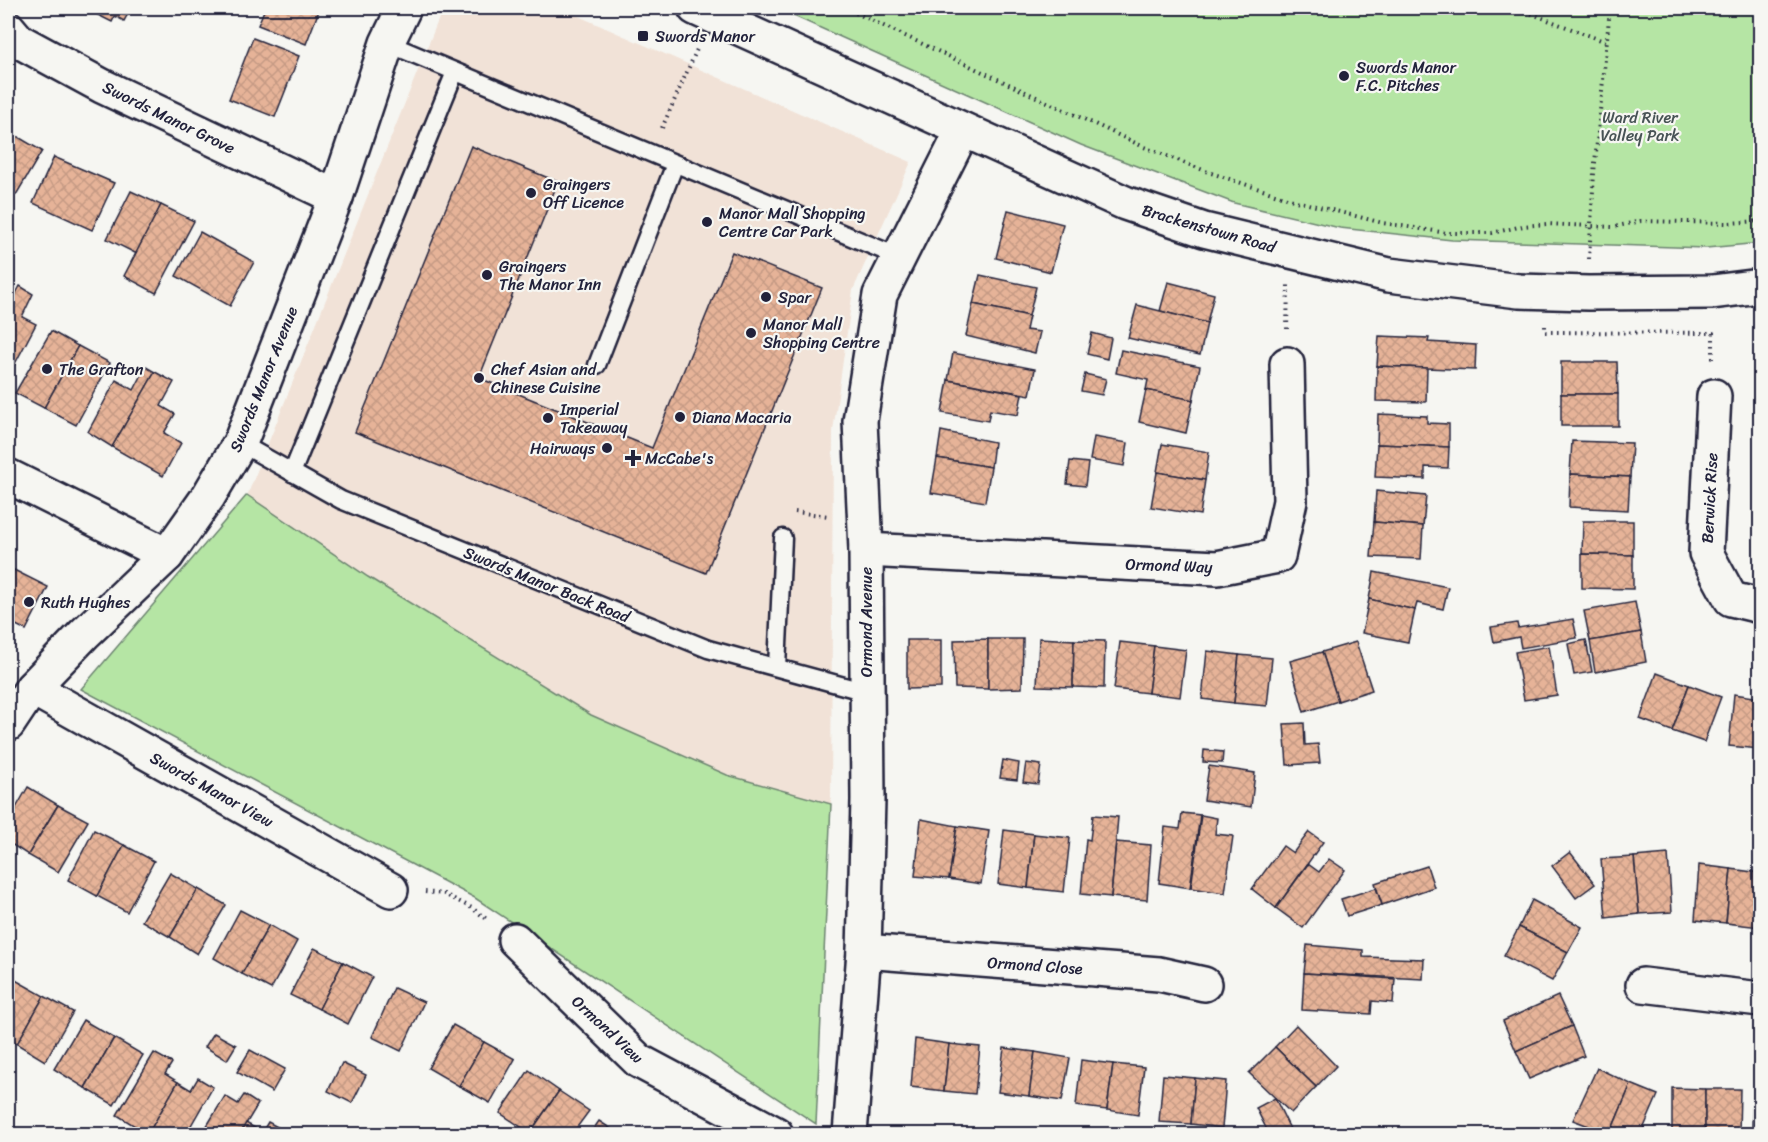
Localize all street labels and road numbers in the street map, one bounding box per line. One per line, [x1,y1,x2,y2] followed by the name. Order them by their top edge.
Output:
[98,73,240,162] street label: Swords Manor Grove
[1139,196,1281,262] street label: Brackenstown Road
[221,302,306,457] street label: Swords Manor Avenue
[1693,452,1726,544] street label: Berwick Rise
[459,538,636,632] street label: Swords Manor Back Road
[1125,549,1214,582] street label: Ormond Way
[852,567,881,677] street label: Ormond Avenue
[145,743,280,836] street label: Swords Manor View
[986,948,1084,983] street label: Ormond Close
[565,988,651,1071] street label: Ormond View

